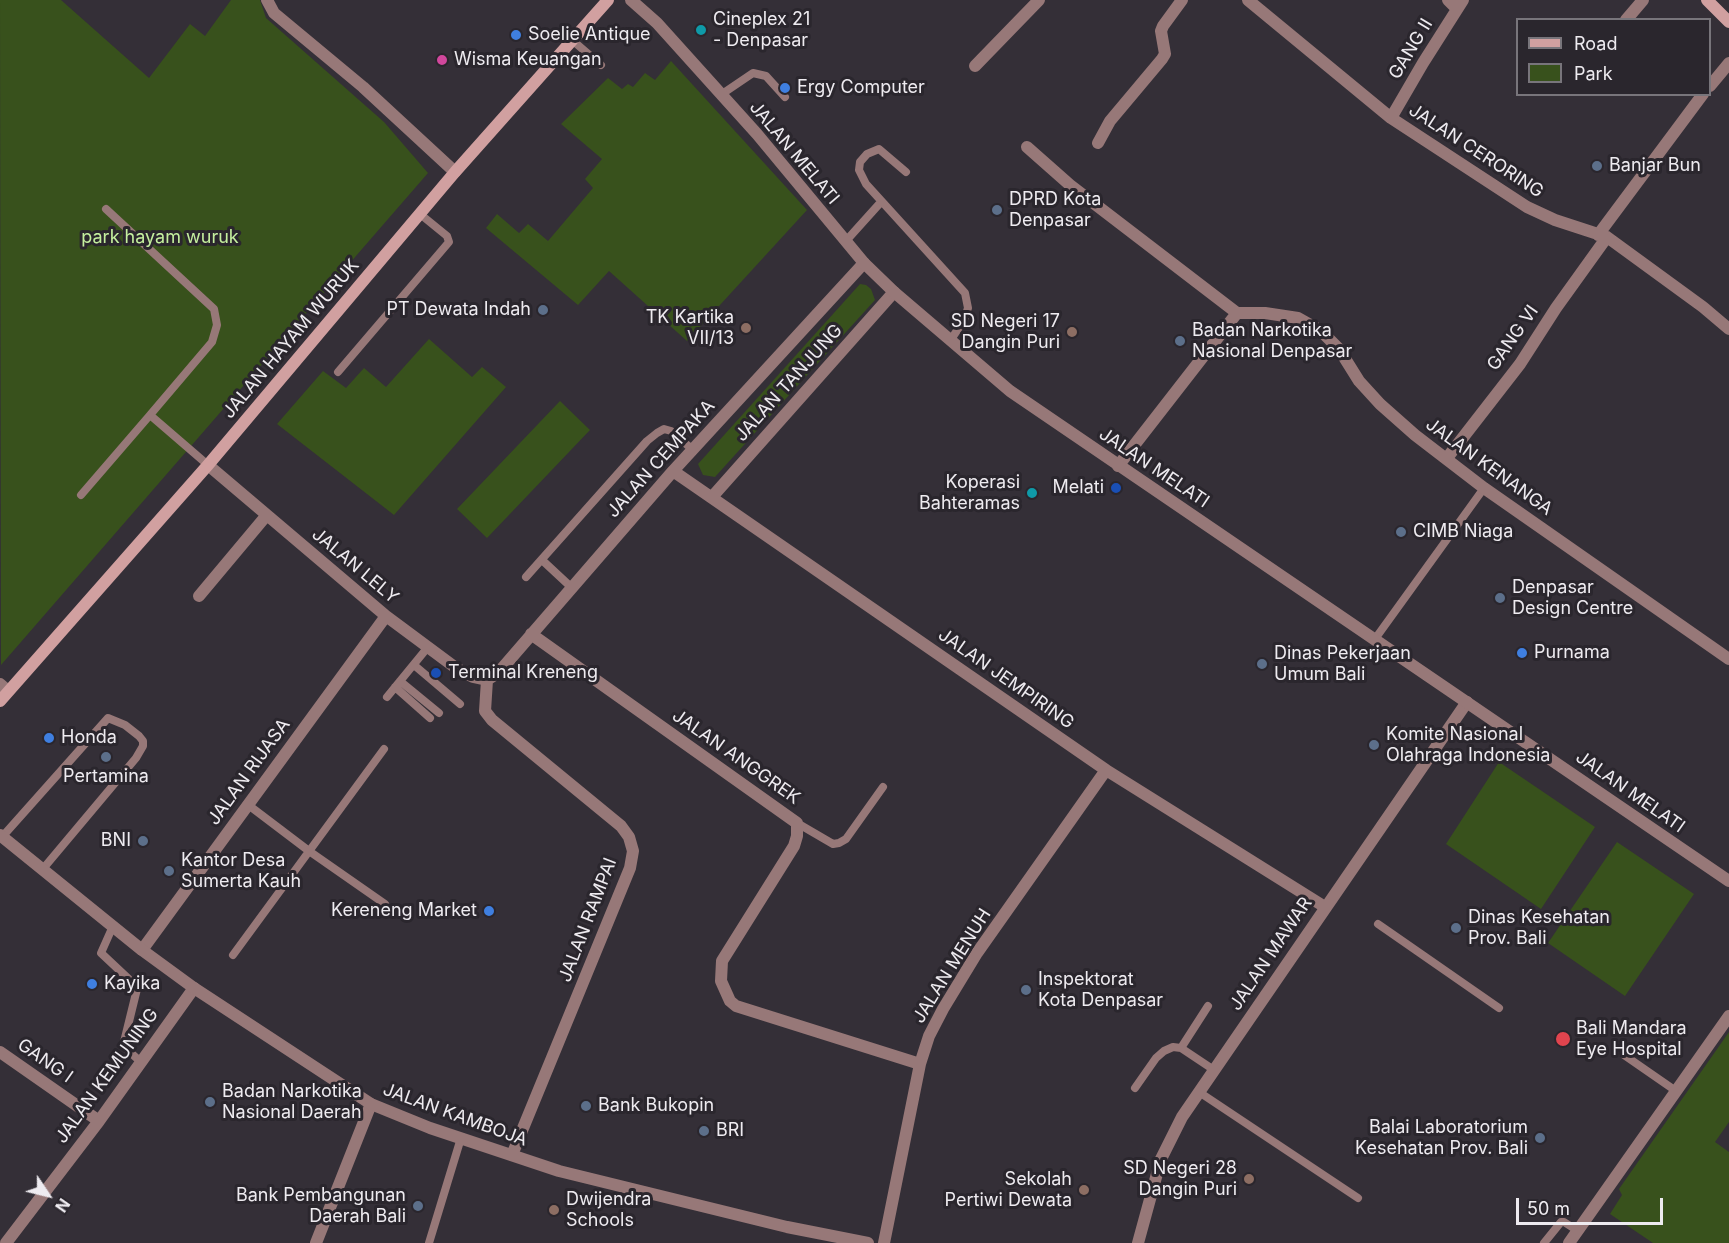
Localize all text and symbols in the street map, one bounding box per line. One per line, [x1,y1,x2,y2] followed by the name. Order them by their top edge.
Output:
[713,9,810,52] place label: Cineplex 21 - Denpasar
[1384,15,1438,83] street label: GANG II
[1516,18,1711,96] legend
[694,23,708,37] marker: Cineplex 21 - Denpasar
[528,24,651,46] place label: Soelie Antique
[509,28,523,42] marker: Soelie Antique
[1574,33,1617,54] text: Road
[454,49,602,71] place label: Wisma Keuangan
[435,53,449,67] marker: Wisma Keuangan
[1574,63,1613,84] text: Park
[797,77,925,99] place label: Ergy Computer
[778,81,792,95] marker: Ergy Computer
[745,97,843,209] street label: JALAN MELATI
[1405,99,1547,203] street label: JALAN CERORING
[1609,155,1701,177] place label: Banjar Bun
[1590,159,1604,173] marker: Banjar Bun
[1009,189,1101,232] place label: DPRD Kota Denpasar
[990,203,1004,217] marker: DPRD Kota Denpasar
[81,227,239,249] park label: park hayam wuruk
[218,255,364,423] street label: JALAN HAYAM WURUK
[386,299,531,321] place label: PT Dewata Indah
[1483,301,1543,375] street label: GANG VI
[536,303,550,317] marker: PT Dewata Indah
[646,307,734,350] place label: TK Kartika VII/13
[951,311,1060,354] place label: SD Negeri 17 Dangin Puri
[731,320,847,446] street label: JALAN TANJUNG
[1192,320,1352,362] place label: Badan Narkotika Nasional Denpasar
[739,321,753,335] marker: TK Kartika VII/13
[1065,325,1079,339] marker: SD Negeri 17 Dangin Puri
[1173,334,1187,348] marker: Badan Narkotika Nasional Denpasar
[602,396,720,522] street label: JALAN CEMPAKA
[1421,414,1557,520] street label: JALAN KENANGA
[1095,423,1213,513] street label: JALAN MELATI
[919,472,1020,514] place label: Koperasi Bahteramas
[1053,477,1104,499] place label: Melati
[1109,481,1123,495] marker: Melati
[1025,486,1039,500] marker: Koperasi Bahteramas
[1413,521,1513,543] place label: CIMB Niaga
[307,524,403,608] street label: JALAN LELY
[1394,525,1408,539] marker: CIMB Niaga
[1512,577,1633,620] place label: Denpasar Design Centre
[1493,591,1507,605] marker: Denpasar Design Centre
[934,624,1078,734] street label: JALAN JEMPIRING
[1534,642,1610,664] place label: Purnama
[1274,643,1411,686] place label: Dinas Pekerjaan Umum Bali
[1515,646,1529,660] marker: Purnama
[1255,657,1269,671] marker: Dinas Pekerjaan Umum Bali
[448,662,598,684] place label: Terminal Kreneng
[429,666,443,680] marker: Terminal Kreneng
[668,705,804,809] street label: JALAN ANGGREK
[203,715,295,829] street label: JALAN RIJASA
[1386,724,1550,766] place label: Komite Nasional Olahraga Indonesia
[61,727,117,749] place label: Honda
[42,731,56,745] marker: Honda
[1367,738,1381,752] marker: Komite Nasional Olahraga Indonesia
[1571,746,1689,838] street label: JALAN MELATI
[99,750,113,764] marker: Pertamina
[63,766,149,788] place label: Pertamina
[101,830,131,852] place label: BNI
[136,834,150,848] marker: BNI
[181,850,301,892] place label: Kantor Desa Sumerta Kauh
[554,855,622,985] street label: JALAN RAMPAI
[162,864,176,878] marker: Kantor Desa Sumerta Kauh
[1225,893,1317,1015] street label: JALAN MAWAR
[331,900,477,922] place label: Kereneng Market
[482,904,496,918] marker: Kereneng Market
[908,905,996,1027] street label: JALAN MENUH
[1468,907,1610,950] place label: Dinas Kesehatan Prov. Bali
[1449,921,1463,935] marker: Dinas Kesehatan Prov. Bali
[1038,969,1163,1012] place label: Inspektorat Kota Denpasar
[104,973,160,995] place label: Kayika
[85,977,99,991] marker: Kayika
[1019,983,1033,997] marker: Inspektorat Kota Denpasar
[51,1004,163,1148] street label: JALAN KEMUNING
[1576,1018,1687,1060] place label: Bali Mandara Eye Hospital
[1554,1030,1572,1048] marker: Bali Mandara Eye Hospital
[13,1034,77,1088] street label: GANG I
[380,1079,530,1151] street label: JALAN KAMBOJA
[222,1081,362,1124] place label: Badan Narkotika Nasional Daerah
[203,1095,217,1109] marker: Badan Narkotika Nasional Daerah
[598,1095,714,1117] place label: Bank Bukopin
[579,1099,593,1113] marker: Bank Bukopin
[1355,1117,1528,1160] place label: Balai Laboratorium Kesehatan Prov. Bali
[716,1120,744,1142] place label: BRI
[697,1124,711,1138] marker: BRI
[1533,1131,1547,1145] marker: Balai Laboratorium Kesehatan Prov. Bali
[1123,1158,1237,1200] place label: SD Negeri 28 Dangin Puri
[18,1165,78,1225] north arrow
[945,1169,1072,1212] place label: Sekolah Pertiwi Dewata
[1242,1172,1256,1186] marker: SD Negeri 28 Dangin Puri
[1077,1183,1091,1197] marker: Sekolah Pertiwi Dewata
[236,1185,406,1228] place label: Bank Pembangunan Daerah Bali
[1519,1186,1666,1224] scale bar
[566,1189,651,1232] place label: Dwijendra Schools
[51,1195,74,1216] text: N
[1527,1198,1570,1219] text: 50 m
[411,1199,425,1213] marker: Bank Pembangunan Daerah Bali
[547,1203,561,1217] marker: Dwijendra Schools

